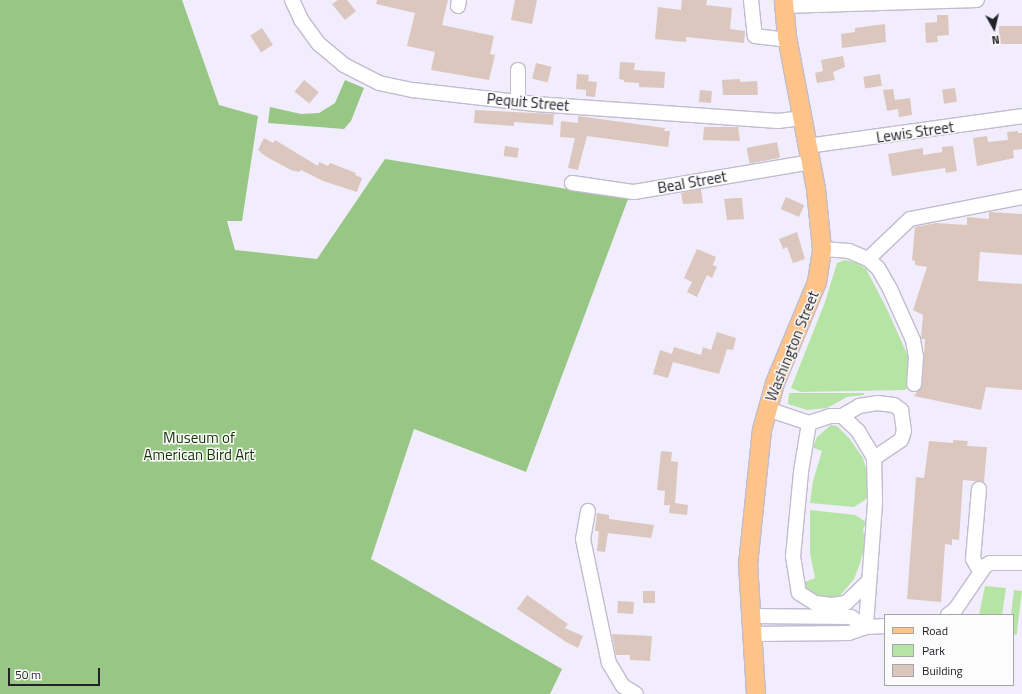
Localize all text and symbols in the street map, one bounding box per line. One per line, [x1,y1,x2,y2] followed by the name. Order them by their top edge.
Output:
[974,8,1014,48] north arrow
[991,31,1001,48] text: N
[486,89,570,115] street label: Pequit Street
[875,118,955,146] street label: Lewis Street
[656,167,728,197] street label: Beal Street
[762,288,822,404] street label: Washington Street
[143,428,255,463] park label: Museum of American Bird Art
[884,614,1014,686] legend
[922,621,948,640] text: Road
[922,641,945,660] text: Park
[10,660,102,686] scale bar
[922,661,963,680] text: Building
[15,665,41,684] text: 50 m

